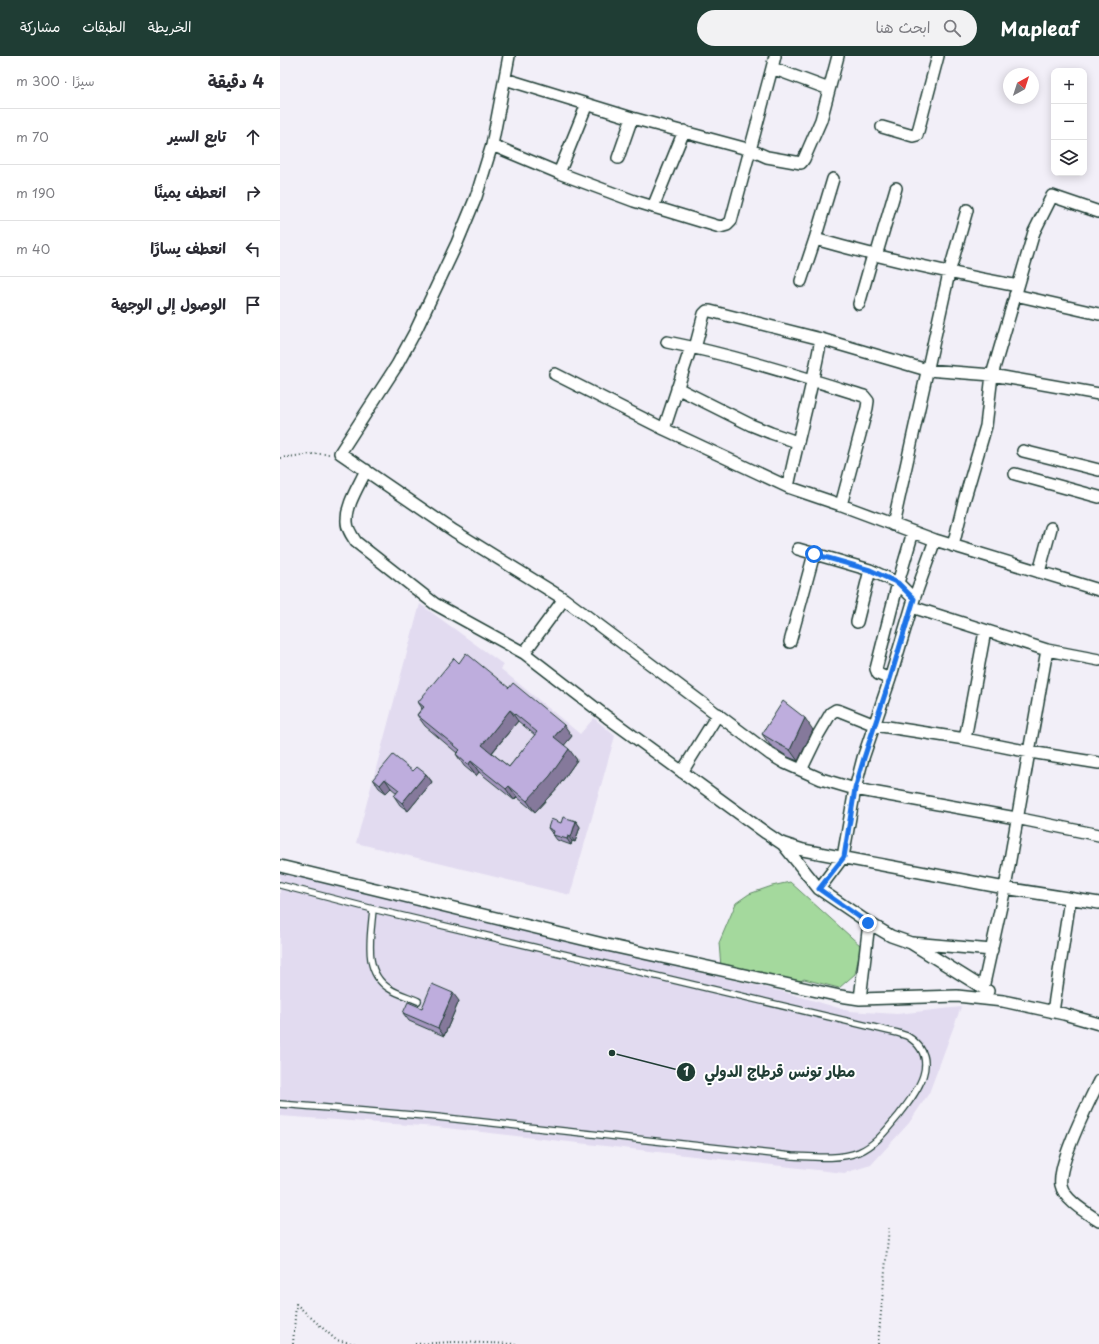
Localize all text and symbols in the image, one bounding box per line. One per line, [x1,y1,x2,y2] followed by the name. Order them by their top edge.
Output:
[697,10,977,46] search box
[1001,14,1079,42] text: Mapleaf
[876,15,931,38] text: ابحث هنا
[20,16,60,37] text: مشاركة
[82,16,126,37] text: الطبقات
[148,16,191,37] text: الخريطة
[941,17,963,39] icon: search
[208,68,264,94] text: 4 دقيقة
[1003,68,1039,104] north arrow
[1051,68,1087,176] map controls
[1051,68,1087,104] button: +
[16,71,95,90] text: سيرًا · 300 m
[1051,104,1087,140] button: −
[168,124,226,147] text: تابع السير
[242,126,264,148] icon: ahead
[16,127,49,146] text: 70 m
[1051,140,1087,176] button: layers
[154,180,226,203] text: انعطف يمينًا
[242,182,264,204] icon: right
[16,183,55,202] text: 190 m
[150,236,226,259] text: انعطف يسارًا
[242,238,264,260] icon: left
[16,239,50,258] text: 40 m
[111,292,226,315] text: الوصول إلى الوجهة
[242,294,264,316] icon: arrive
[805,545,823,563] route start
[859,914,877,932] route end
[676,1058,863,1085] callout: مطار تونس قرطاج الدولي
[705,1059,856,1086] text: مطار تونس قرطاج الدولي
[683,1062,689,1080] text: 1

